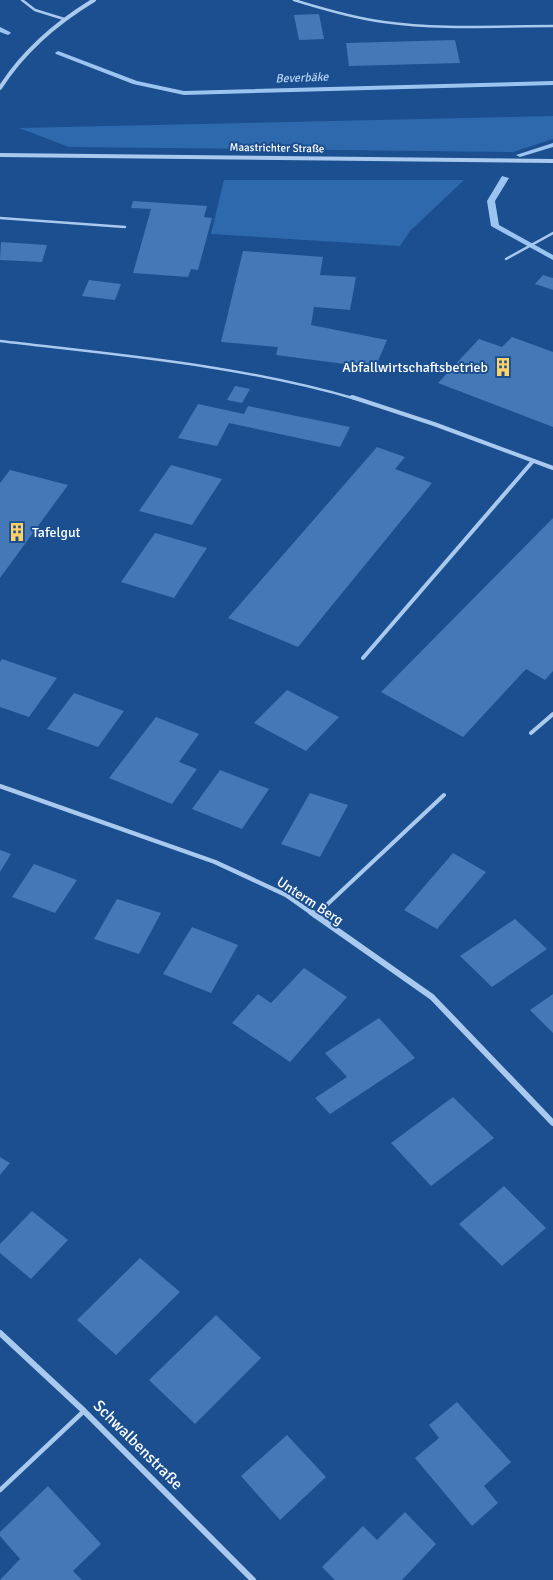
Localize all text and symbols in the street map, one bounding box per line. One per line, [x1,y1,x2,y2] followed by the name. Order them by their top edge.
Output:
[275,70,330,86] water label: Beverbäke
[230,141,324,155] street label: Maastrichter Straße
[492,356,514,378] building icon: Abfallwirtschaftsbetrieb
[342,359,488,376] place label: Abfallwirtschaftsbetrieb
[6,521,28,543] building icon: Tafelgut
[32,524,81,541] place label: Tafelgut
[273,873,347,929] street label: Unterm Berg
[89,1396,187,1494] street label: Schwalbenstraße

